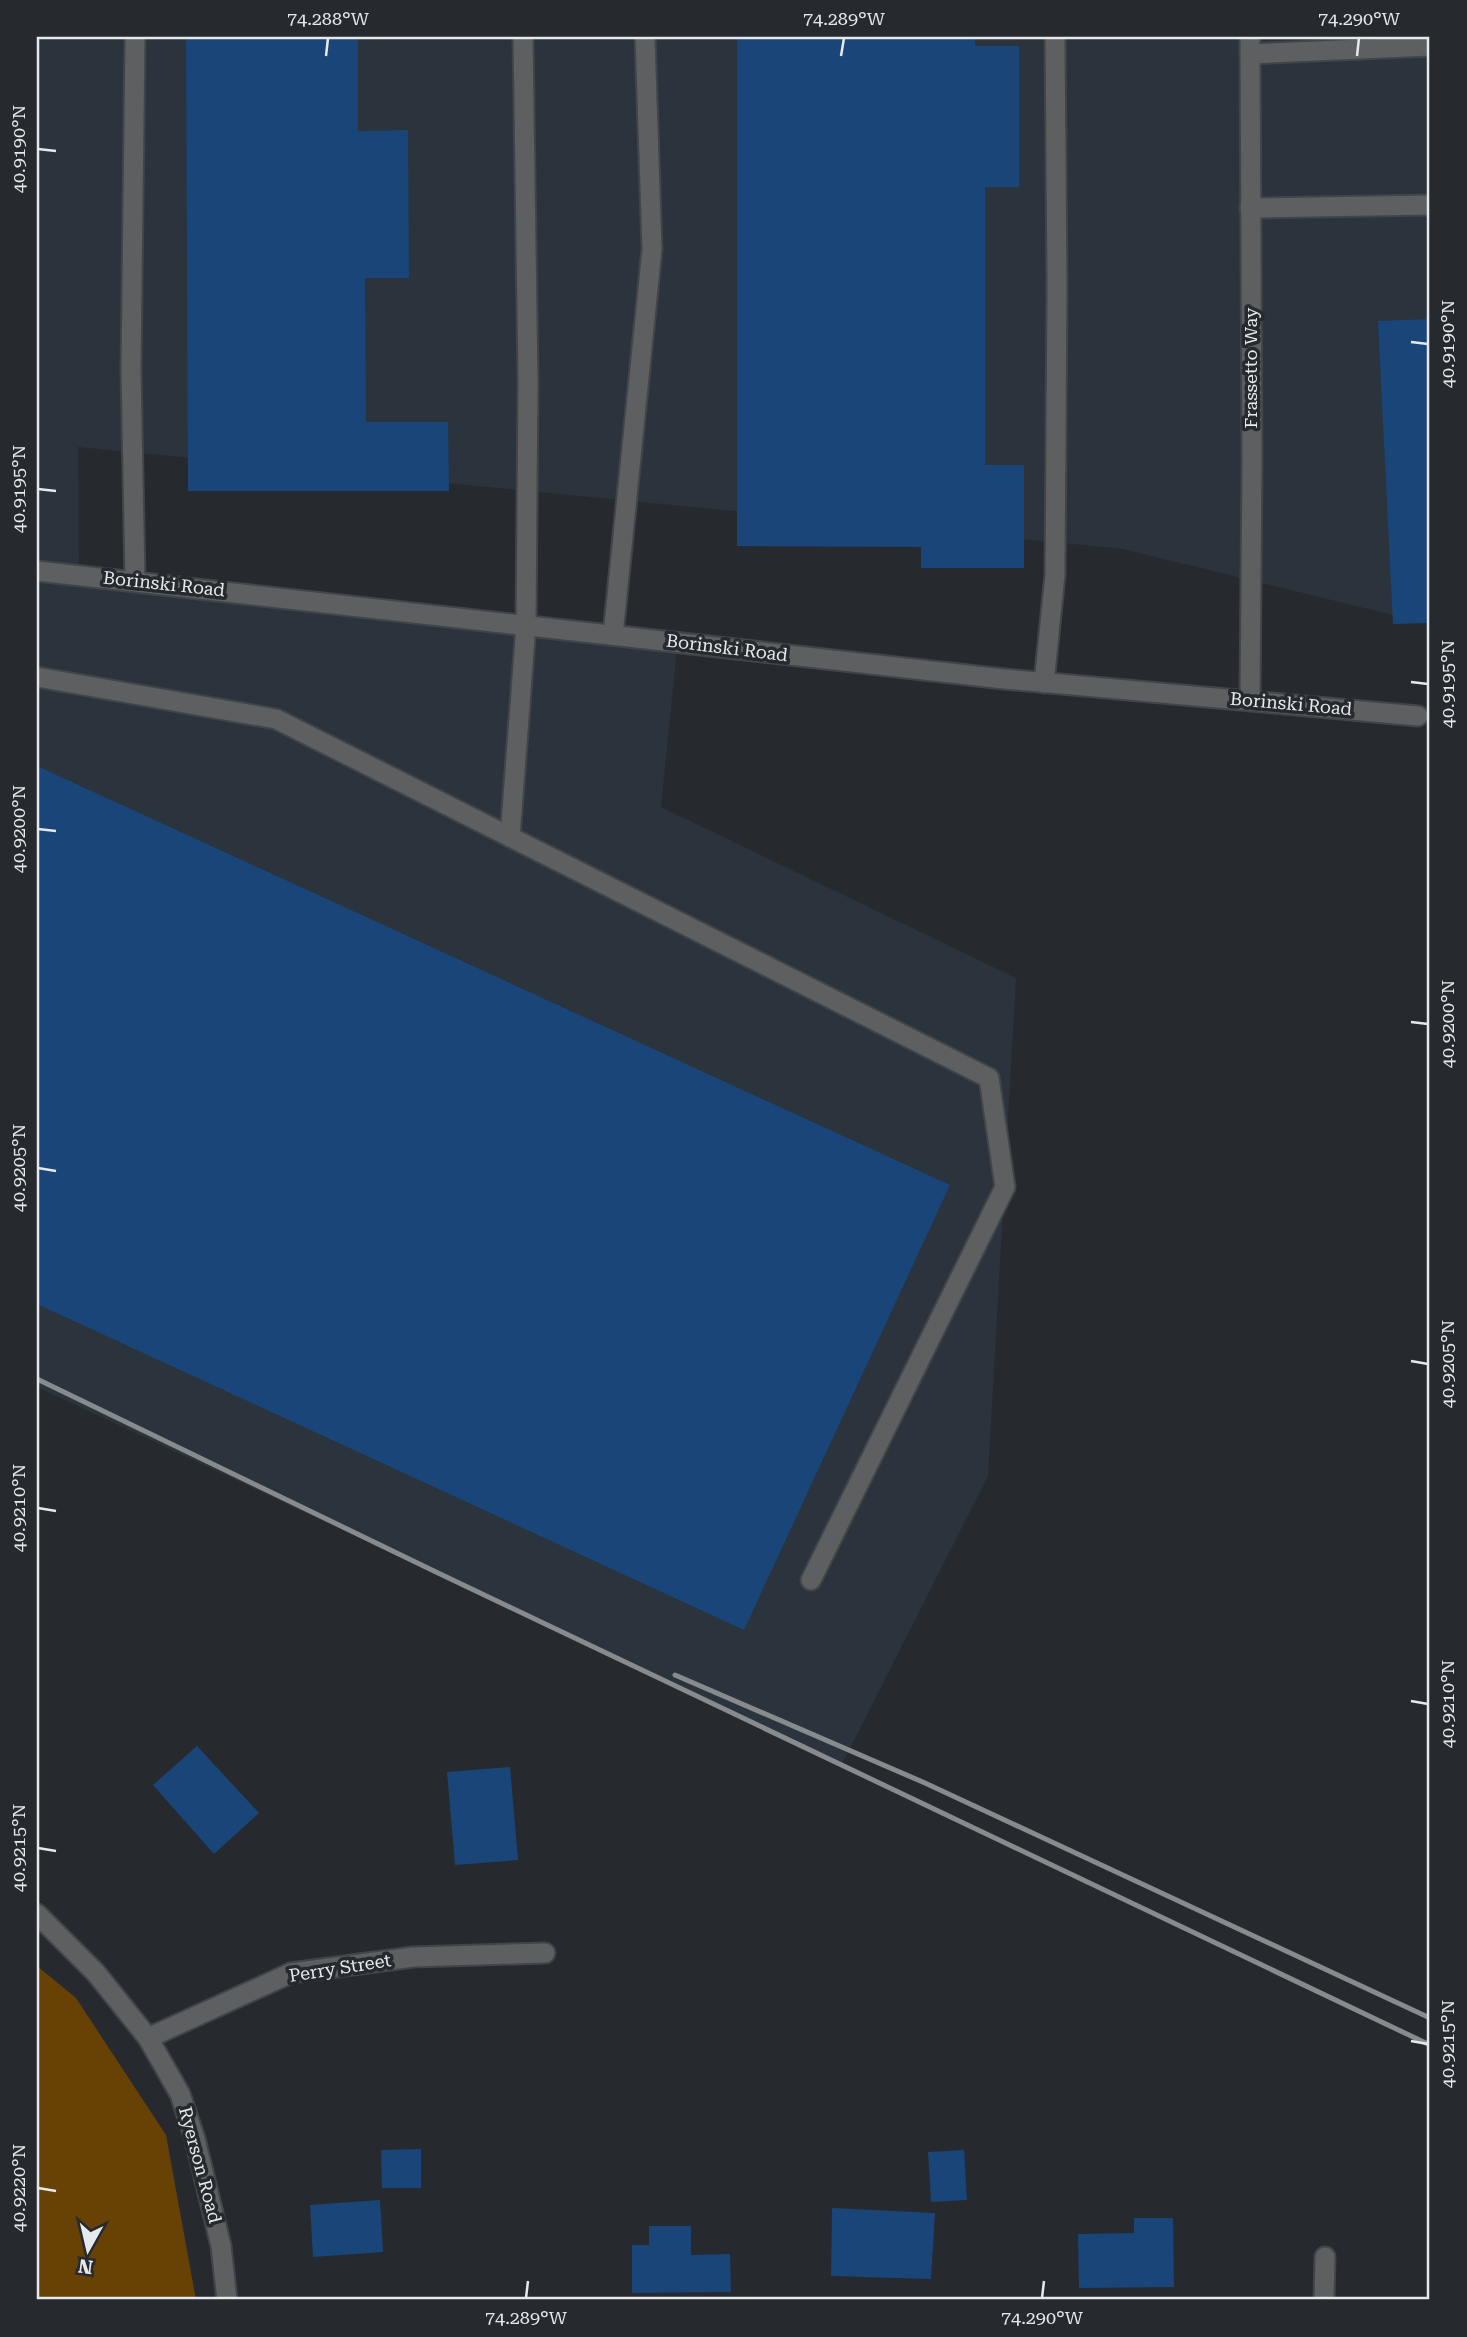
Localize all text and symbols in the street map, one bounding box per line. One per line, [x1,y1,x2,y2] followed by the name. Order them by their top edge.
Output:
[287,8,370,29] text: 74.288°W
[803,8,886,29] text: 74.289°W
[1318,8,1401,29] text: 74.290°W
[8,105,29,193] text: 40.9190°N
[1437,300,1458,388] text: 40.9190°N
[1240,307,1261,428] street label: Frassetto Way
[8,445,29,533] text: 40.9195°N
[102,567,226,600] street label: Borinski Road
[665,630,790,665] street label: Borinski Road
[1437,640,1458,728] text: 40.9195°N
[1229,688,1353,719] street label: Borinski Road
[8,785,29,873] text: 40.9200°N
[1437,980,1458,1068] text: 40.9200°N
[8,1124,29,1212] text: 40.9205°N
[1437,1320,1458,1408] text: 40.9205°N
[8,1464,29,1552] text: 40.9210°N
[1437,1660,1458,1748] text: 40.9210°N
[8,1804,29,1892] text: 40.9215°N
[287,1949,393,1986] street label: Perry Street
[1437,2000,1458,2088] text: 40.9215°N
[175,2104,226,2226] street label: Ryerson Road
[8,2144,29,2232] text: 40.9220°N
[52,2214,122,2284] north arrow
[76,2254,95,2279] text: N
[485,2307,568,2328] text: 74.289°W
[1001,2307,1084,2328] text: 74.290°W

